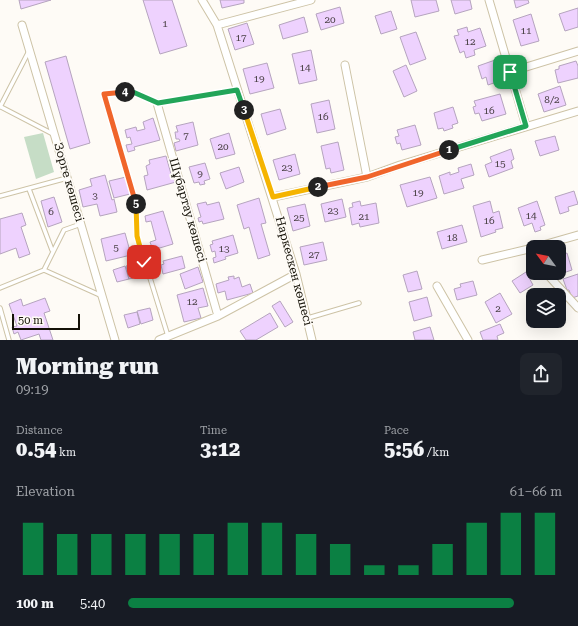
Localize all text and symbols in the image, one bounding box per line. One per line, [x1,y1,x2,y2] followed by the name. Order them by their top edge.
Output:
[324,14,336,25] house number: 20
[162,18,168,29] house number: 1
[520,25,532,36] house number: 11
[235,32,247,43] house number: 17
[464,36,476,47] house number: 12
[493,55,527,89] pin
[499,61,521,83] icon: arrive
[299,62,311,73] house number: 14
[253,73,265,84] house number: 19
[115,82,135,102] pin: 4
[122,85,128,98] text: 4
[544,94,560,105] house number: 8/2
[234,100,254,120] pin: 3
[241,103,247,116] text: 3
[483,105,495,116] house number: 16
[317,111,329,122] house number: 16
[183,130,189,141] house number: 7
[439,140,459,160] pin: 1
[51,141,87,223] street label: Зорге көшесі
[217,141,229,152] house number: 20
[446,143,452,156] text: 1
[166,156,210,264] street label: Шұбартау көшесі
[494,158,506,169] house number: 15
[281,162,293,173] house number: 23
[197,168,203,179] house number: 9
[308,177,328,197] pin: 2
[315,180,321,193] text: 2
[412,187,424,198] house number: 19
[92,190,98,201] house number: 3
[126,194,146,214] pin: 5
[133,197,139,210] text: 5
[327,205,339,216] house number: 23
[48,206,54,217] house number: 6
[525,210,537,221] house number: 14
[358,211,370,222] house number: 21
[293,212,305,223] house number: 25
[273,215,315,327] street label: Наркескен көшесі
[483,215,495,226] house number: 16
[446,232,458,243] house number: 18
[526,240,566,280] north arrow
[526,240,566,328] map controls
[113,242,119,253] house number: 5
[218,243,230,254] house number: 13
[127,245,161,279] pin
[308,249,320,260] house number: 27
[133,251,155,273] icon: check
[526,288,566,328] button: layers
[186,296,198,307] house number: 12
[495,303,501,314] house number: 2
[12,312,80,331] scale bar
[18,314,43,327] text: 50 m
[520,353,562,395] button: share
[16,354,159,379] text: Morning run
[16,382,48,397] text: 09:19
[16,424,63,437] text: Distance
[200,424,227,437] text: Time
[384,424,409,437] text: Pace
[16,437,56,461] text: 0.54
[200,437,240,461] text: 3:12
[384,437,424,461] text: 5:56
[56,446,76,459] text: km
[424,446,449,459] text: /km
[16,484,75,499] text: Elevation
[510,484,562,499] text: 61–66 m
[16,596,54,611] text: 100 m
[80,596,105,611] text: 5:40

